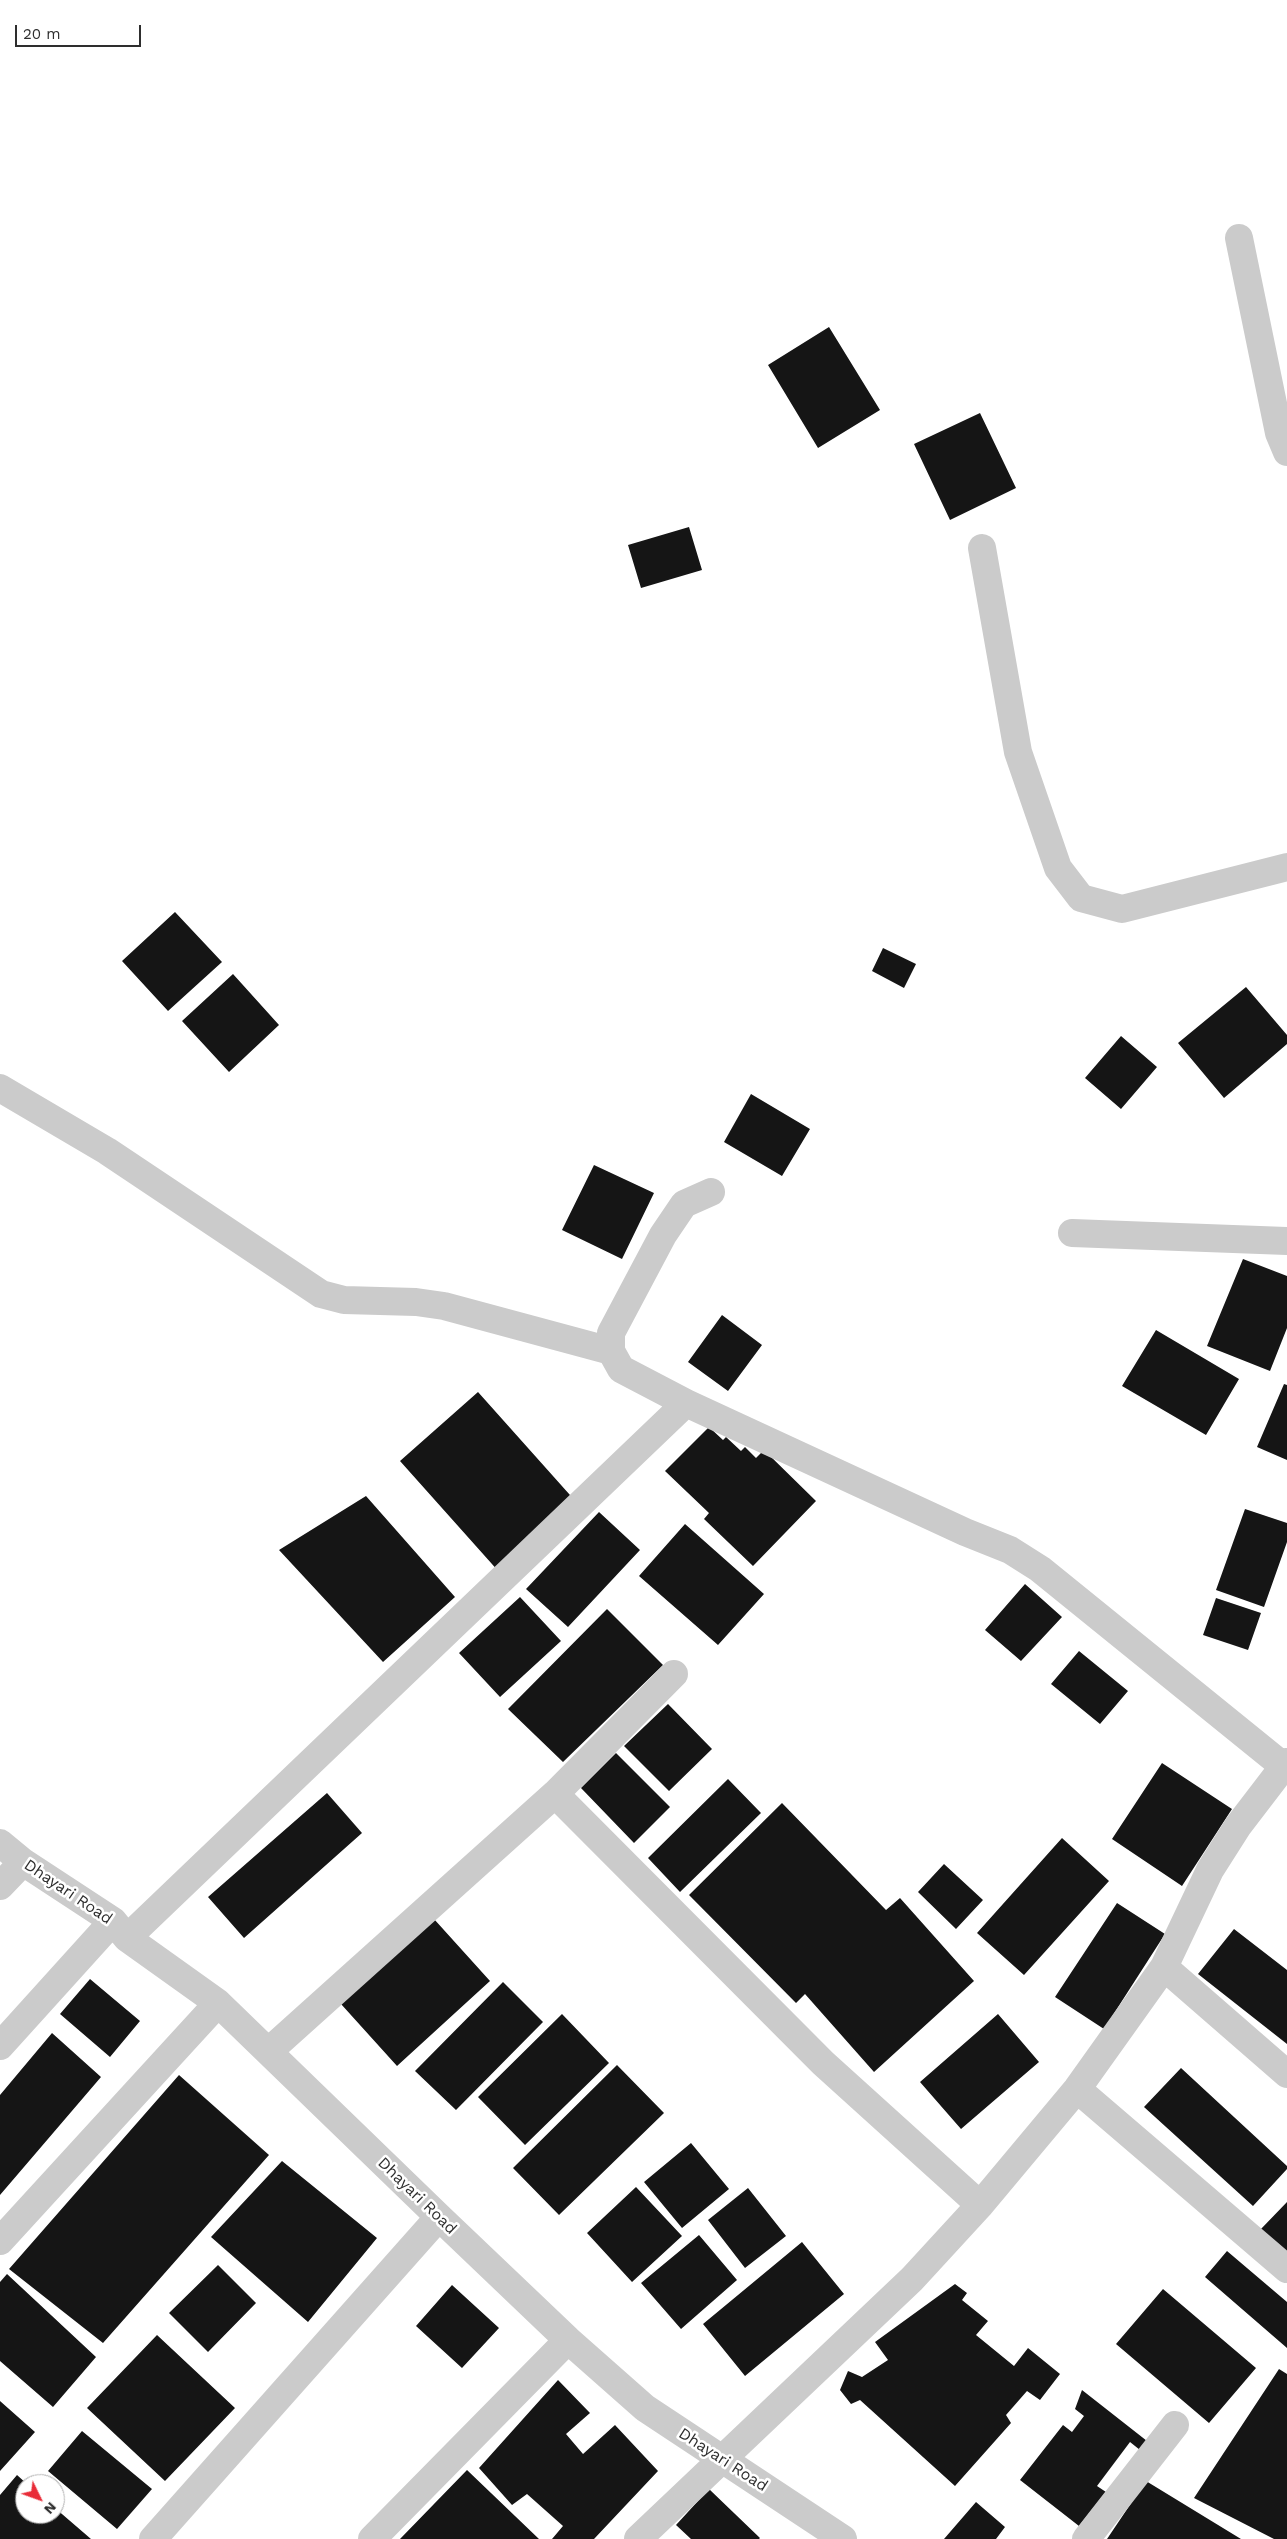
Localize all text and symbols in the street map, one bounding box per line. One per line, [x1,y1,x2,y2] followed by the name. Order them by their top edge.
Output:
[18,15,144,47] scale bar
[23,25,61,43] text: 20 m
[20,1855,116,1929] street label: Dhayari Road
[374,2154,460,2238] street label: Dhayari Road
[675,2424,771,2496] street label: Dhayari Road
[15,2474,65,2524] north arrow
[41,2499,60,2518] text: N

